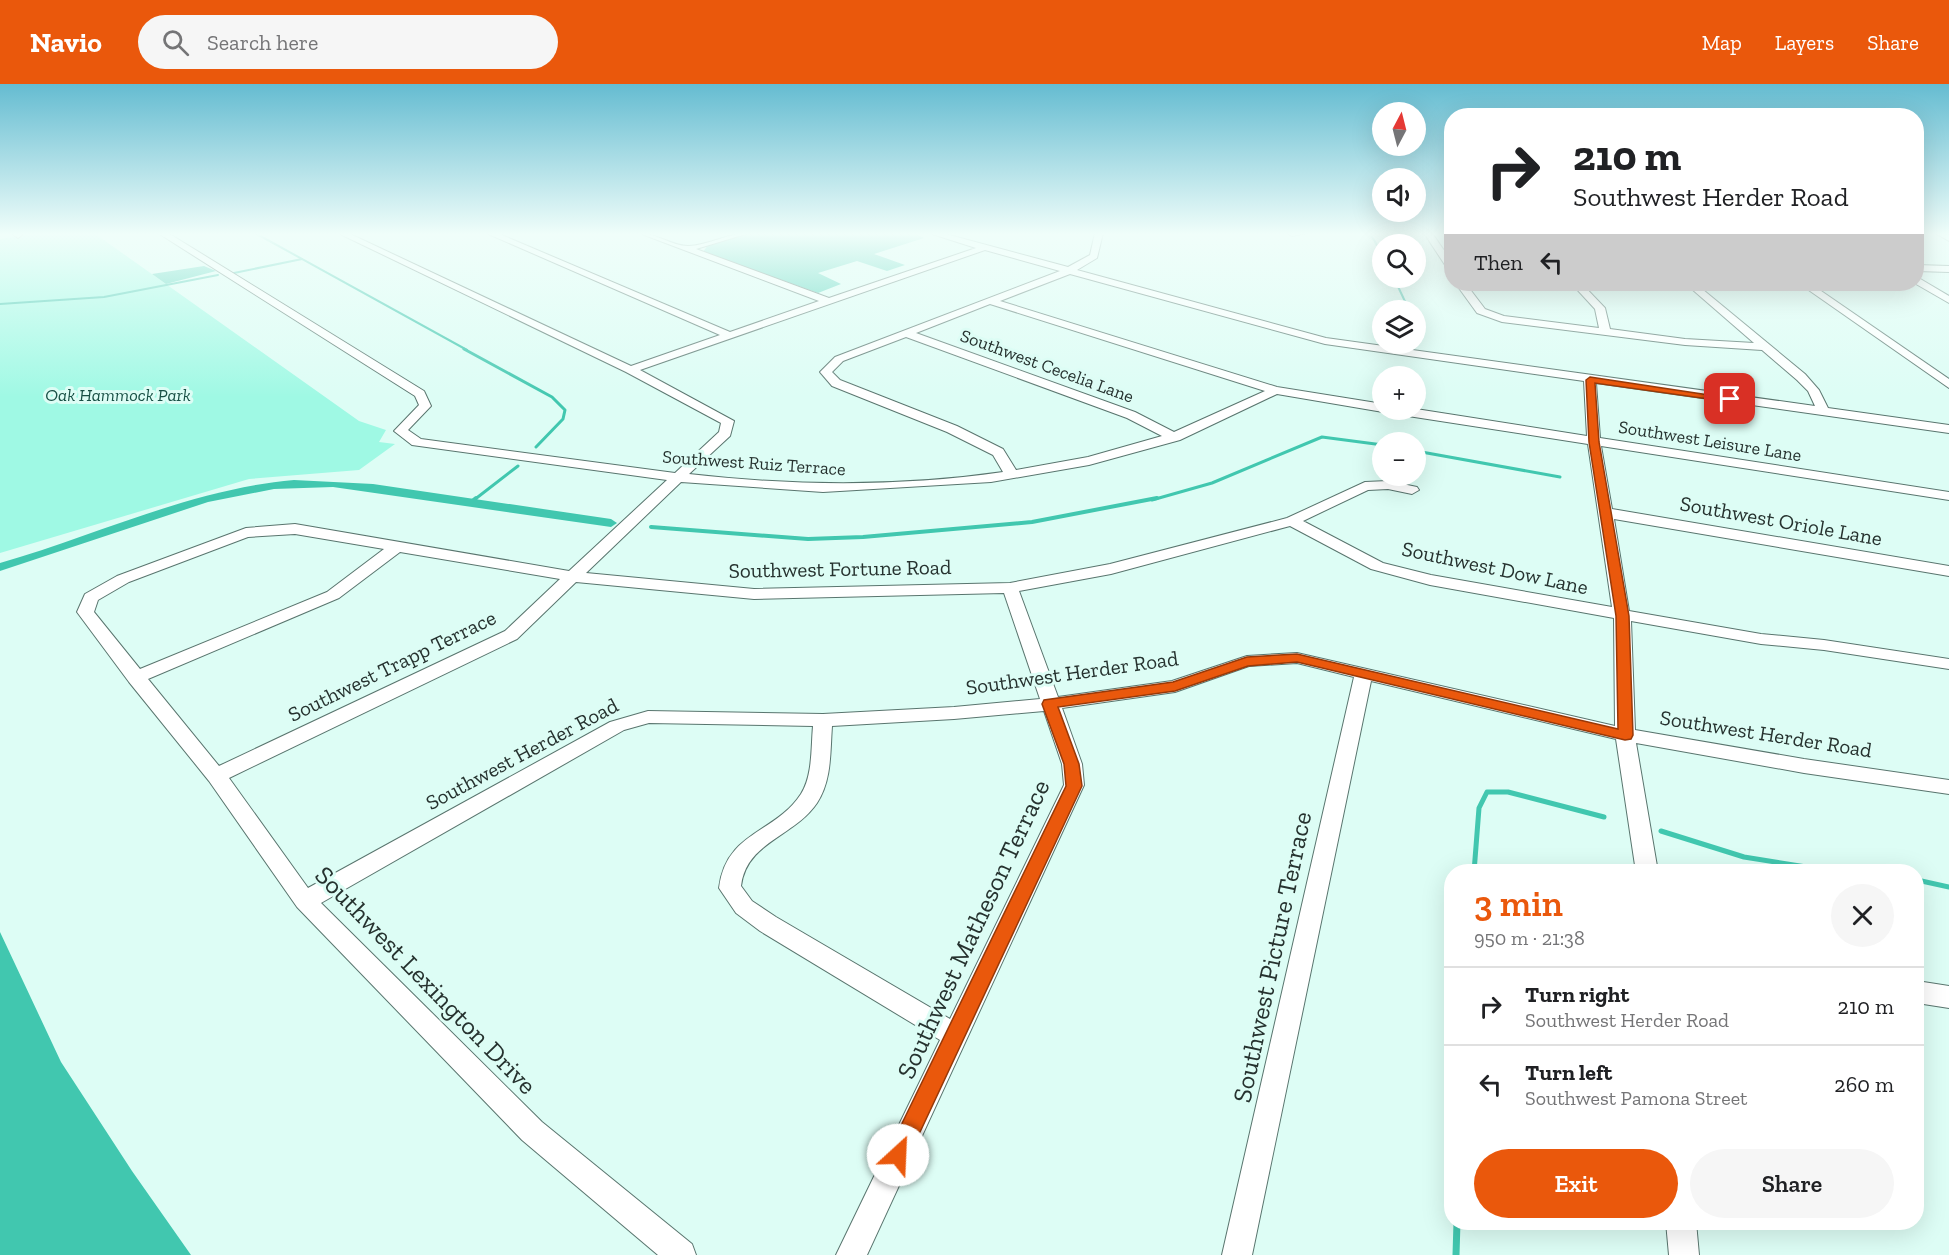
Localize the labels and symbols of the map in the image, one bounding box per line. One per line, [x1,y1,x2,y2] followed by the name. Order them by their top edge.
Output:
[1372,102,1426,156] north arrow
[957,324,1137,408] street label: Southwest Cecelia Lane
[1704,373,1755,424] pin
[45,384,191,406] park label: Oak Hammock Park
[1617,416,1803,466] street label: Southwest Leisure Lane
[662,446,846,480] street label: Southwest Ruiz Terrace
[1678,490,1884,551] street label: Southwest Oriole Lane
[1400,536,1591,599] street label: Southwest Dow Lane
[728,554,952,583] street label: Southwest Fortune Road
[284,604,500,727] street label: Southwest Trapp Terrace
[964,645,1180,700] street label: Southwest Herder Road
[421,692,623,815] street label: Southwest Herder Road
[1658,704,1874,763] street label: Southwest Herder Road
[890,774,1056,1084] street label: Southwest Matheson Terrace
[1226,809,1318,1105] street label: Southwest Picture Terrace
[308,859,544,1101] street label: Southwest Lexington Drive
[866,1123,930,1187] position arrow

